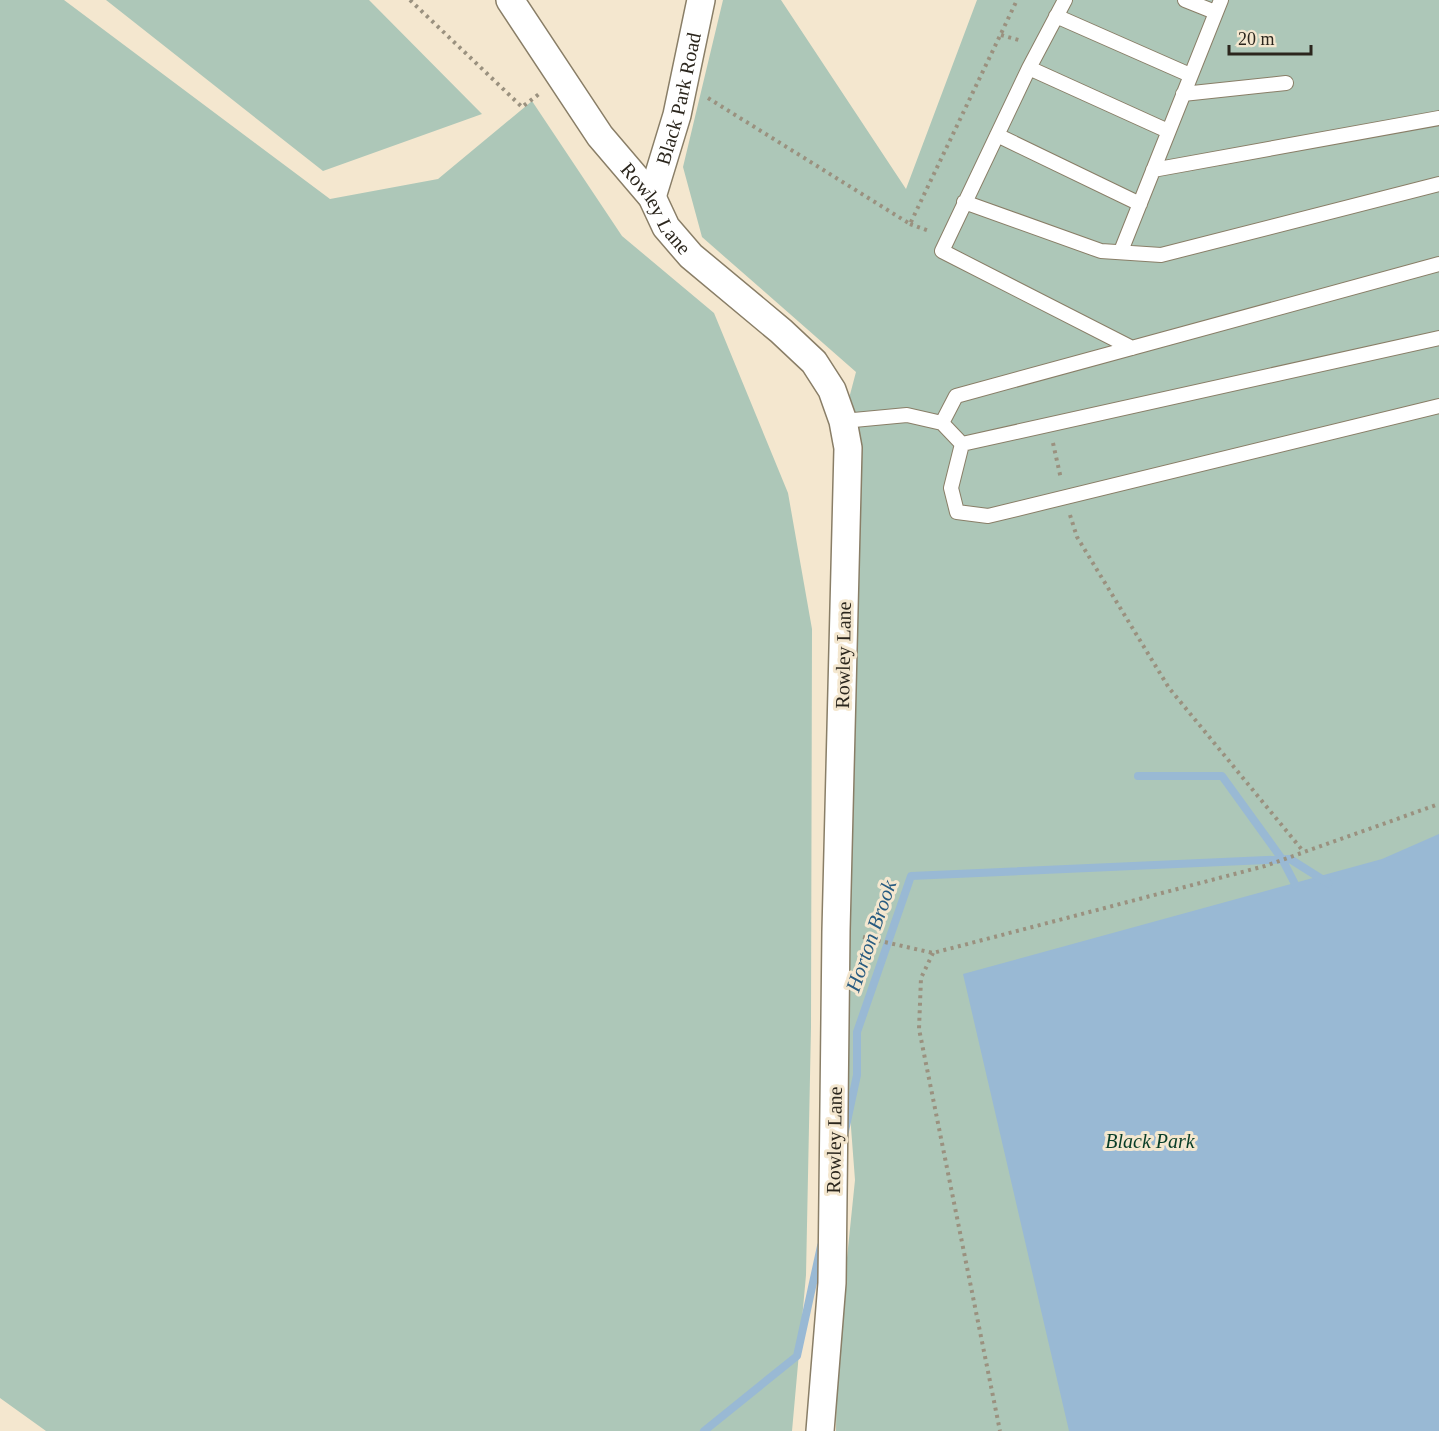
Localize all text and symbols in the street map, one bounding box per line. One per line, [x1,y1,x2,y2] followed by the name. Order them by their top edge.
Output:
[1229,18,1312,56] scale bar
[1238,29,1275,49] text: 20 m
[651,30,705,167] street label: Black Park Road
[616,158,695,259] street label: Rowley Lane
[831,601,856,709] street label: Rowley Lane
[840,876,902,996] water label: Horton Brook
[822,1086,847,1194] street label: Rowley Lane
[1105,1130,1196,1152] park label: Black Park

